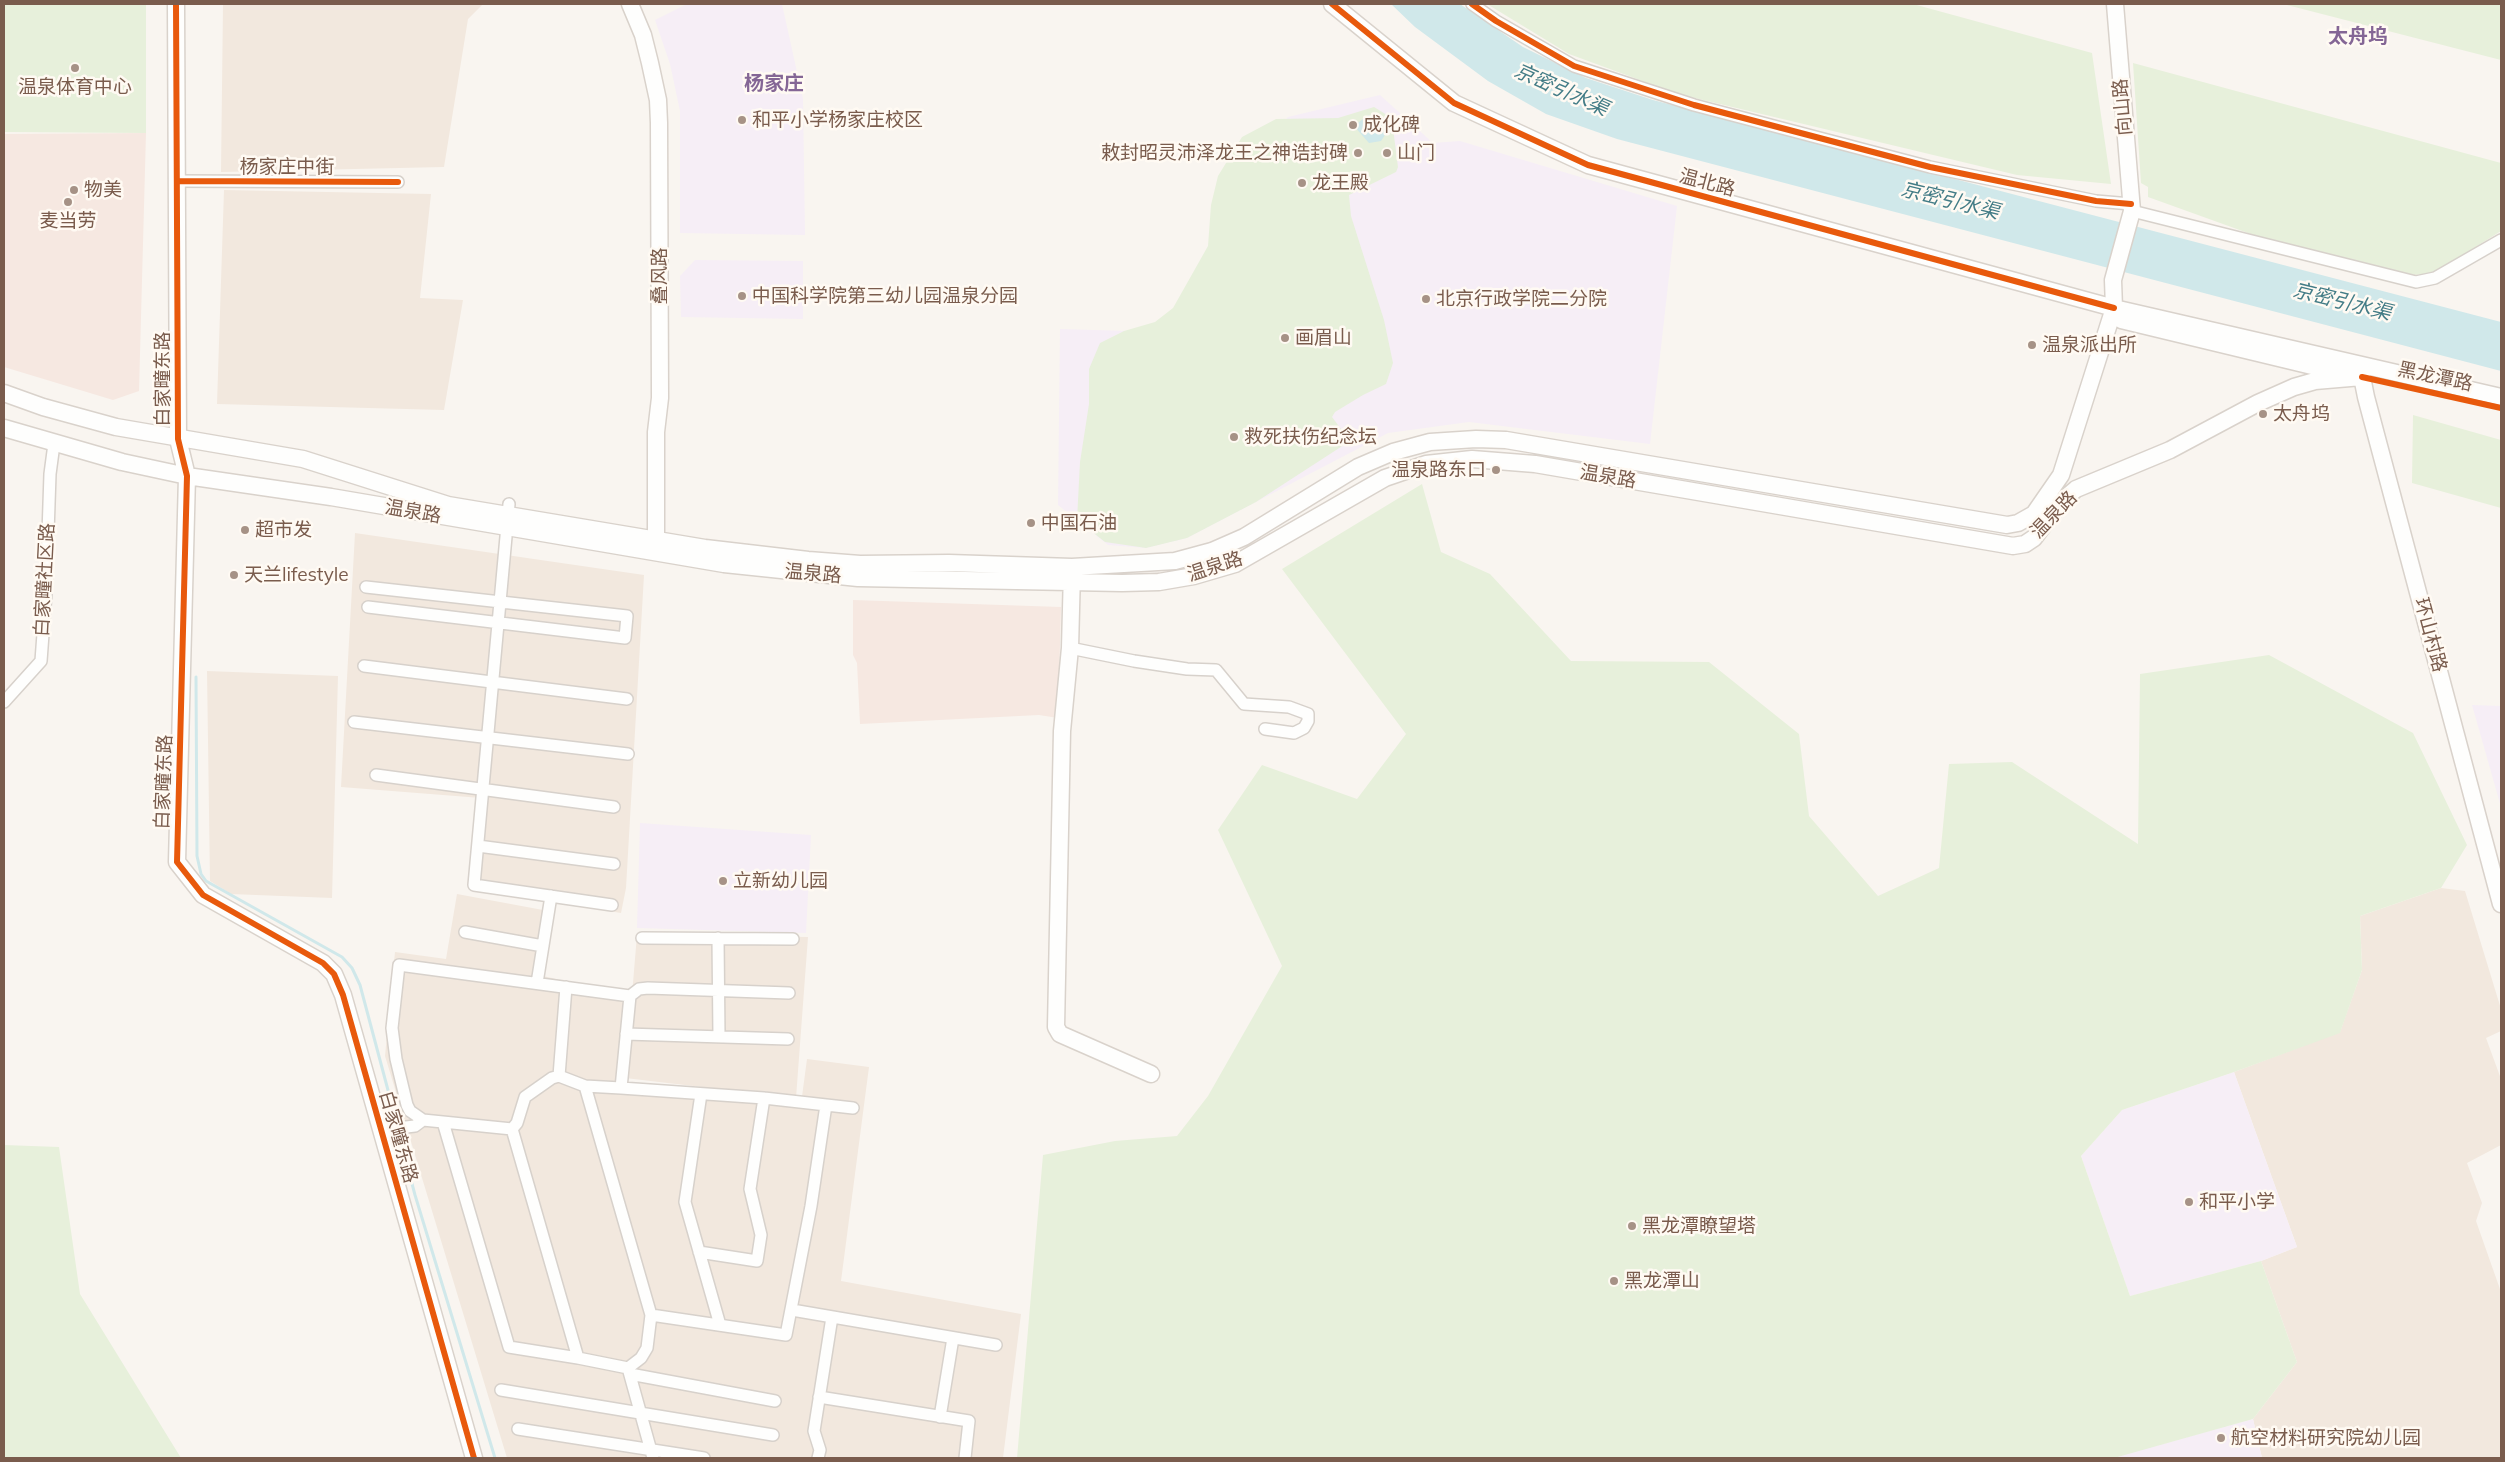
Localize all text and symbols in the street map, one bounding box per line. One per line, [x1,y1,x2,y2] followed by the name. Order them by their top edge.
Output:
[2328,25,2388,49] district label: 太舟坞
[1510,59,1612,121] water label: 京密引水渠
[69,62,81,74] marker: 温泉体育中心
[744,72,804,96] district label: 杨家庄
[18,76,132,98] place label: 温泉体育中心
[2109,78,2137,136] street label: 向山路
[752,109,923,131] place label: 和平小学杨家庄校区
[736,114,748,126] marker: 和平小学杨家庄校区
[1363,114,1420,136] place label: 成化碑
[1347,119,1359,131] marker: 成化碑
[1101,142,1348,164] place label: 敕封昭灵沛泽龙王之神诰封碑
[1397,142,1435,164] place label: 山门
[1352,147,1364,159] marker: 敕封昭灵沛泽龙王之神诰封碑
[1381,147,1393,159] marker: 山门
[240,156,334,178] street label: 杨家庄中街
[1677,165,1737,201] street label: 温北路
[1312,172,1369,194] place label: 龙王殿
[1296,177,1308,189] marker: 龙王殿
[1899,177,2001,225] water label: 京密引水渠
[84,179,122,201] place label: 物美
[68,184,80,196] marker: 物美
[62,196,74,208] marker: 麦当劳
[40,210,96,232] place label: 麦当劳
[649,248,671,304] street label: 叠风路
[2291,278,2393,326] water label: 京密引水渠
[752,285,1018,307] place label: 中国科学院第三幼儿园温泉分园
[1436,288,1607,310] place label: 北京行政学院二分院
[736,290,748,302] marker: 中国科学院第三幼儿园温泉分园
[1420,293,1432,305] marker: 北京行政学院二分院
[1295,327,1352,349] place label: 画眉山
[152,332,174,426] street label: 白家疃东路
[1279,332,1291,344] marker: 画眉山
[2042,334,2137,356] place label: 温泉派出所
[2026,339,2038,351] marker: 温泉派出所
[2395,358,2475,396] street label: 黑龙潭路
[2273,403,2330,425] place label: 太舟坞
[2257,408,2269,420] marker: 太舟坞
[1244,426,1377,448] place label: 救死扶伤纪念坛
[1228,431,1240,443] marker: 救死扶伤纪念坛
[1391,459,1486,481] place label: 温泉路东口
[1578,461,1638,493] street label: 温泉路
[1490,464,1502,476] marker: 温泉路东口
[2026,487,2082,543] street label: 温泉路
[383,496,443,528] street label: 温泉路
[1041,512,1117,534] place label: 中国石油
[1025,517,1037,529] marker: 中国石油
[255,519,312,541] place label: 超市发
[31,522,59,638] street label: 白家疃社区路
[239,524,251,536] marker: 超市发
[1184,547,1246,587] street label: 温泉路
[784,560,842,588] street label: 温泉路
[244,564,349,586] place label: 天兰lifestyle
[228,569,240,581] marker: 天兰lifestyle
[2409,595,2451,675] street label: 环山村路
[151,734,177,830] street label: 白家疃东路
[733,870,828,892] place label: 立新幼儿园
[717,875,729,887] marker: 立新幼儿园
[374,1088,422,1186] street label: 白家疃东路
[2199,1191,2275,1213] place label: 和平小学
[2183,1196,2195,1208] marker: 和平小学
[1642,1215,1756,1237] place label: 黑龙潭瞭望塔
[1626,1220,1638,1232] marker: 黑龙潭瞭望塔
[1624,1270,1700,1292] place label: 黑龙潭山
[1608,1275,1620,1287] marker: 黑龙潭山
[2231,1427,2421,1449] place label: 航空材料研究院幼儿园
[2215,1432,2227,1444] marker: 航空材料研究院幼儿园

